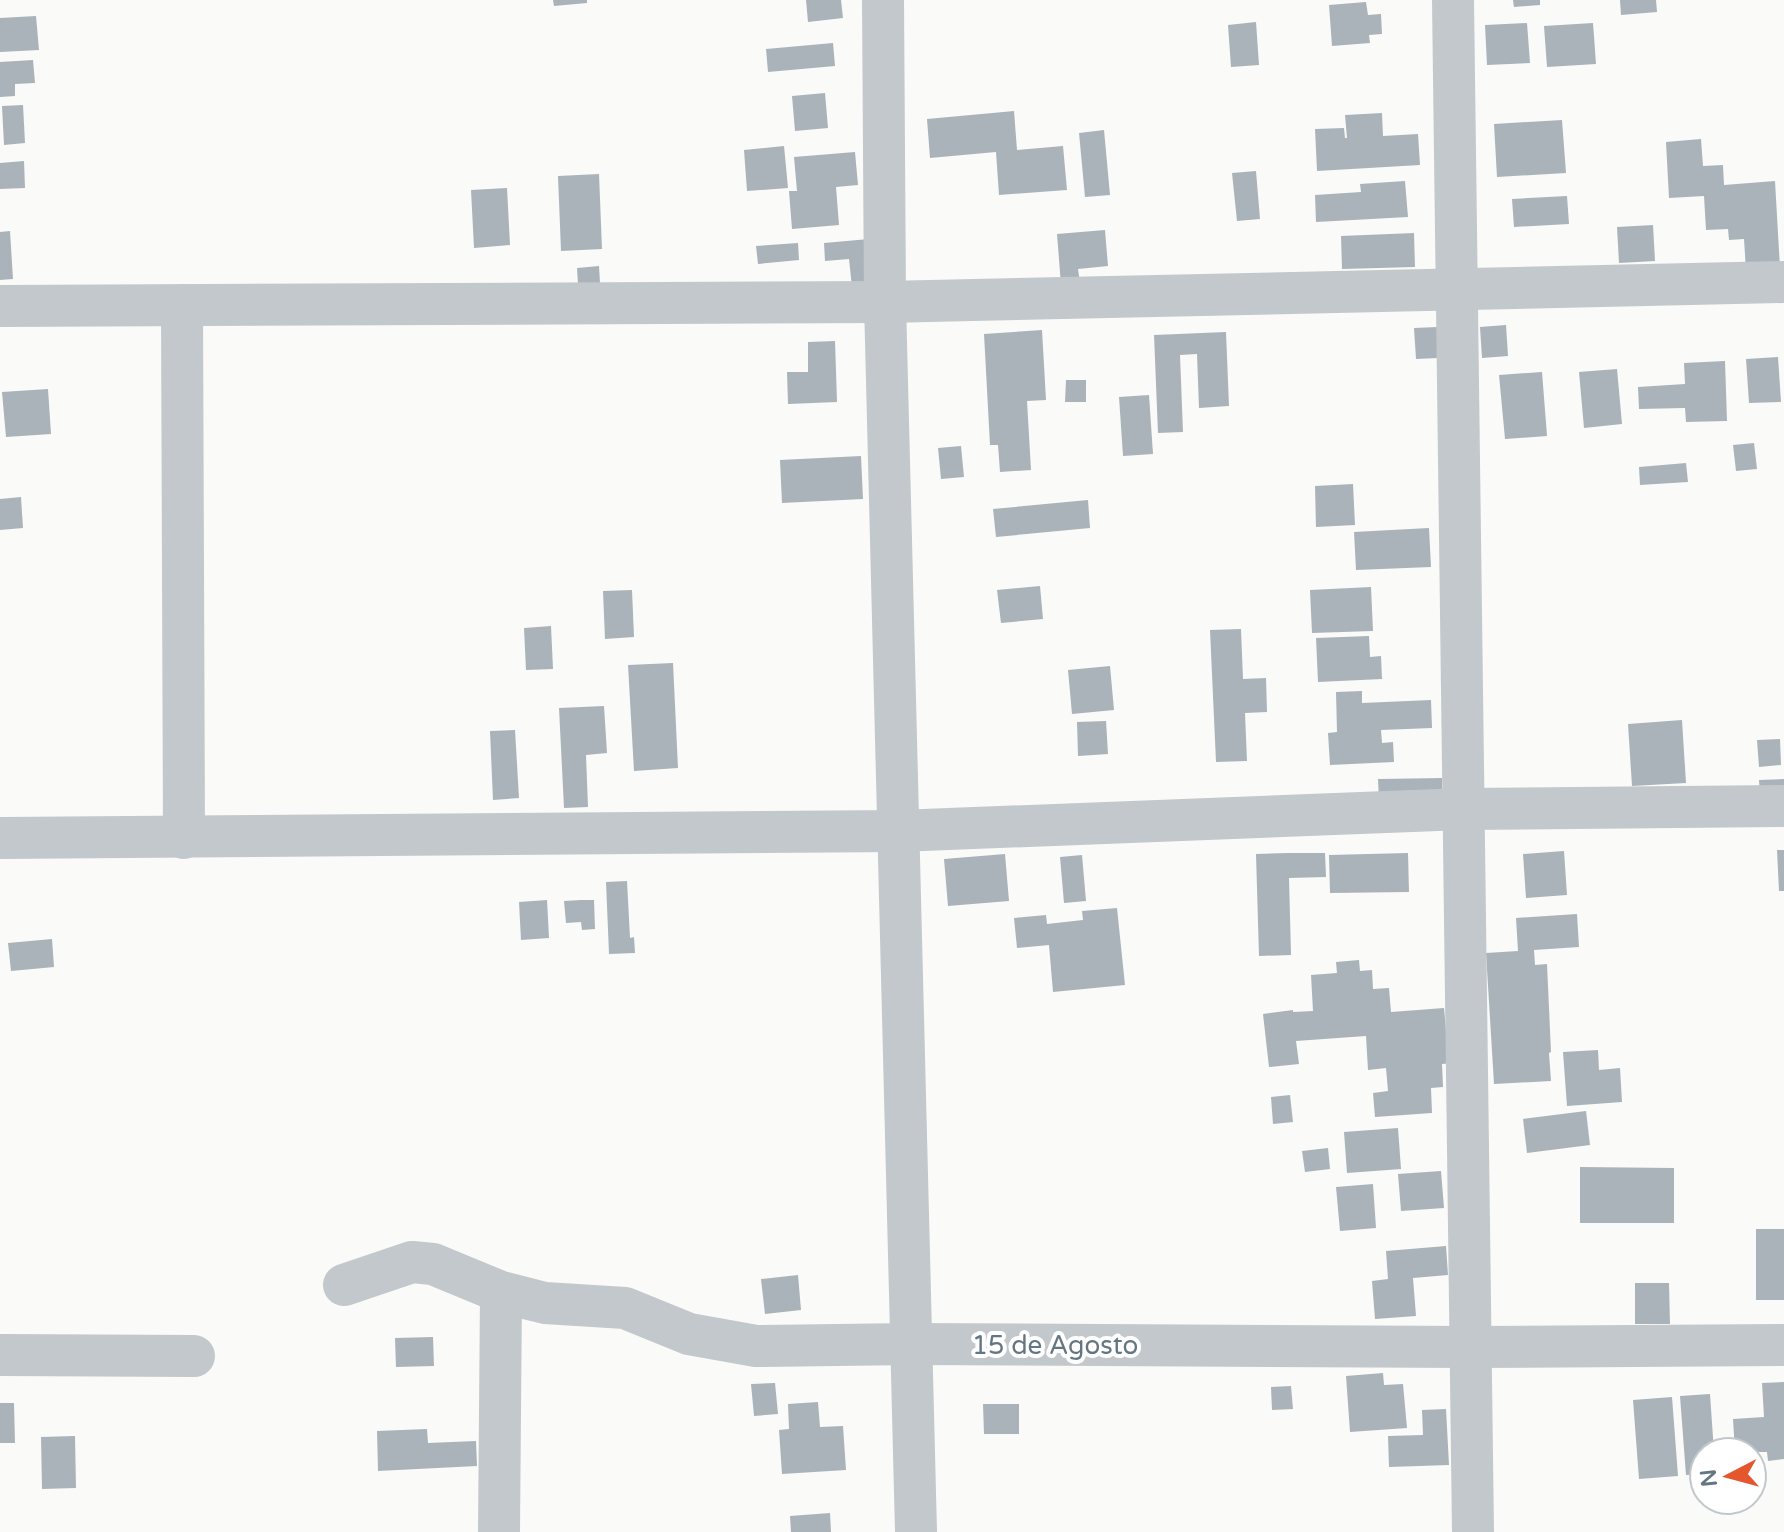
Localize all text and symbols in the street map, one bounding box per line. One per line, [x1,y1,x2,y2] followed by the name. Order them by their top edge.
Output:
[972,1330,1138,1361] street label: 15 de Agosto
[1688,1436,1768,1516] north arrow
[1695,1468,1723,1488] text: N

